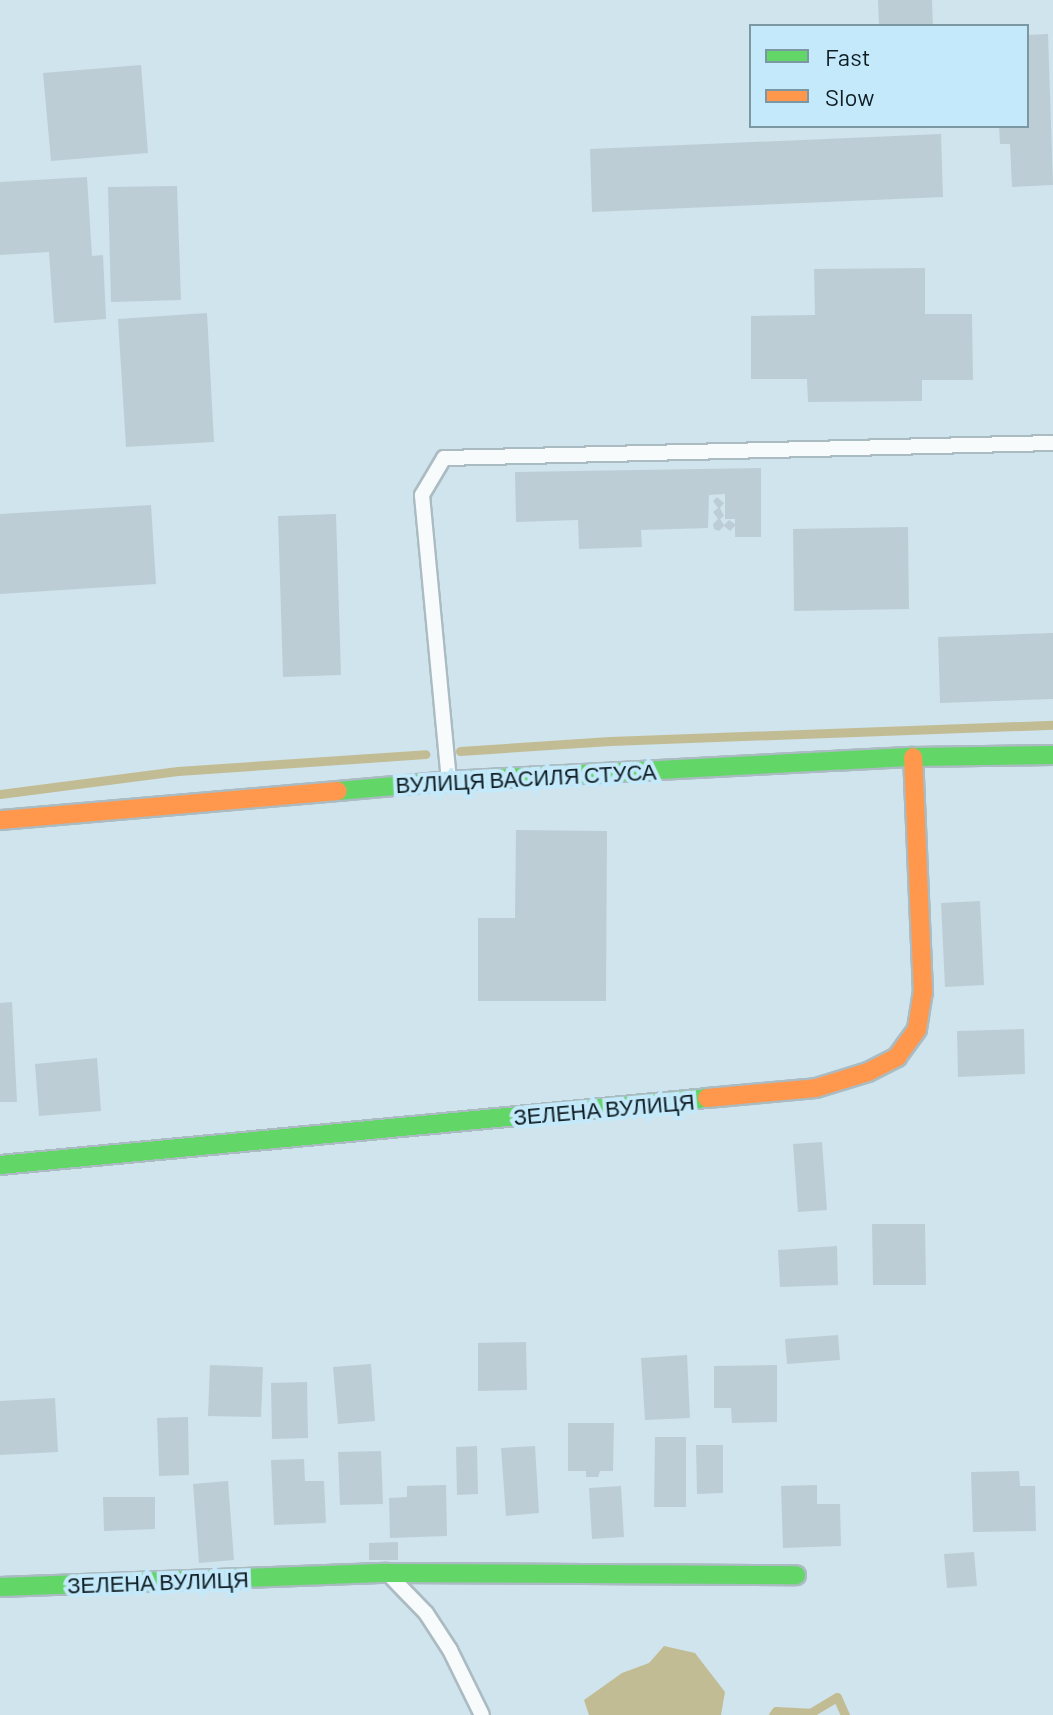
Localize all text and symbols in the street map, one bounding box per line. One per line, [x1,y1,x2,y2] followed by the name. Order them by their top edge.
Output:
[749,24,1029,128] legend
[825,42,870,71] text: Fast
[825,82,874,111] text: Slow
[395,758,657,798] street label: ВУЛИЦЯ ВАСИЛЯ СТУСА
[512,1088,696,1130] street label: ЗЕЛЕНА ВУЛИЦЯ
[67,1566,249,1598] street label: ЗЕЛЕНА ВУЛИЦЯ

